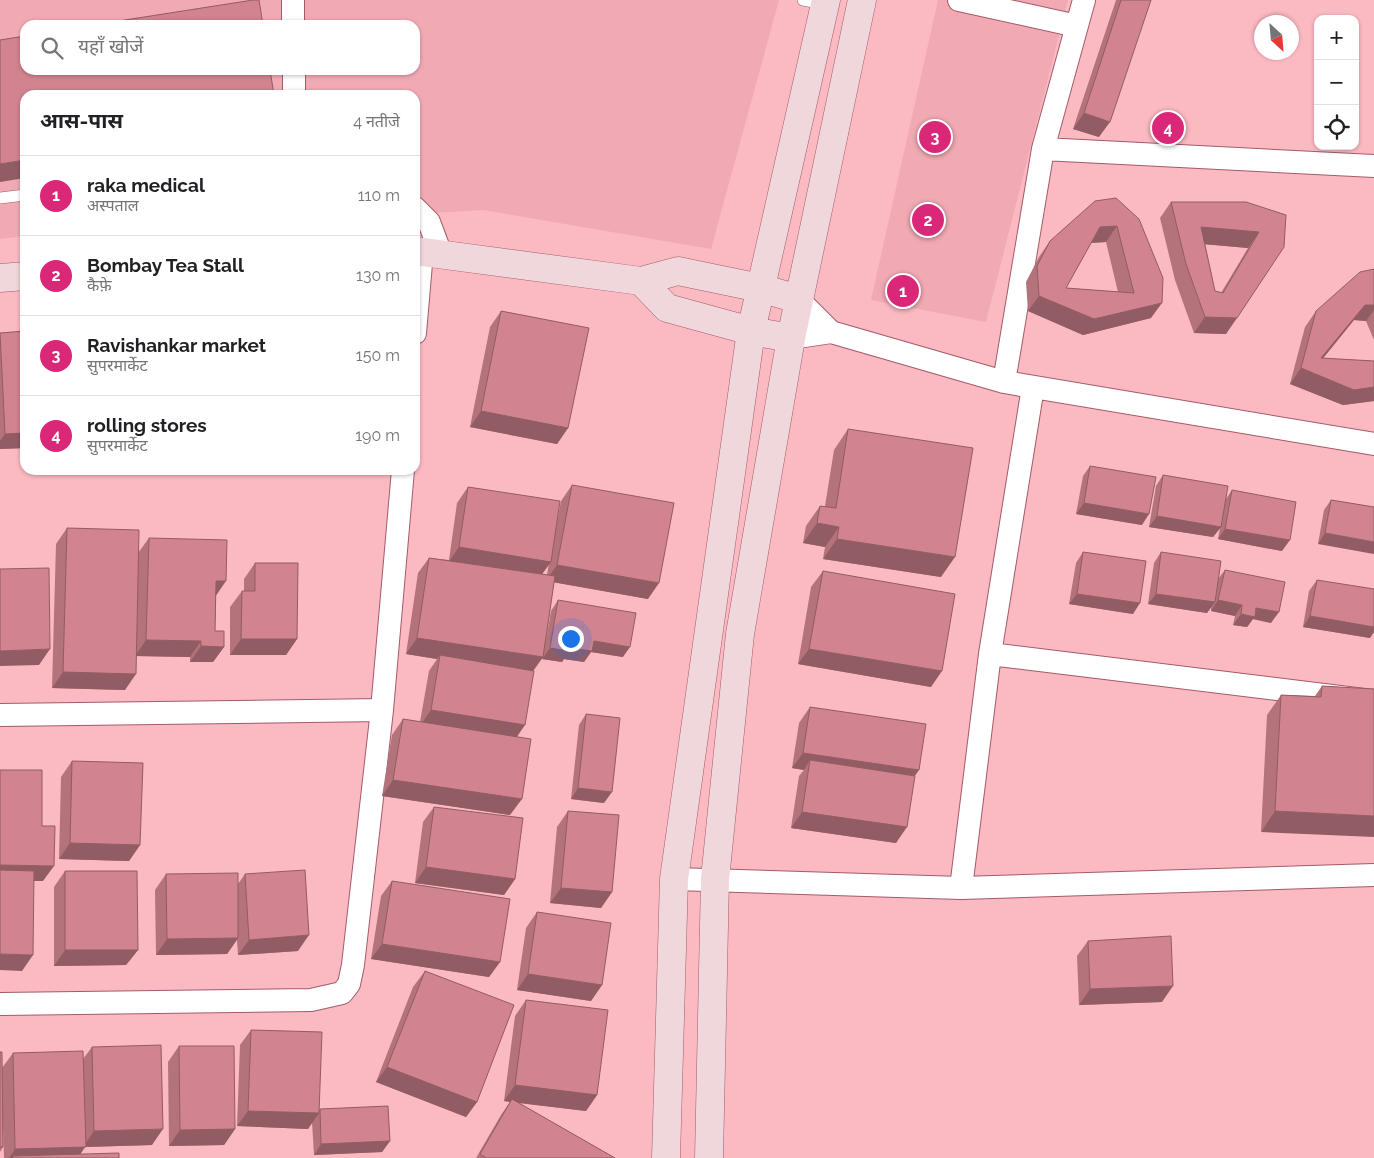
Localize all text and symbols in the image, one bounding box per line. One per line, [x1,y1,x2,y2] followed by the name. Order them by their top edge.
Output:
[1254,15,1299,60] north arrow
[1314,15,1359,150] map controls
[1314,15,1359,60] button: +
[20,20,420,75] search box
[38,34,66,62] icon: search
[78,35,143,57] text: यहाँ खोजें
[1314,60,1359,105] button: −
[1314,105,1359,150] button: locate
[40,108,123,133] text: आस-पास
[1152,109,1184,147] pin: 4
[353,112,400,131] text: 4 नतीजे
[919,118,951,156] pin: 3
[87,174,205,196] text: raka medical
[52,186,60,205] text: 1
[358,186,400,205] text: 110 m
[87,196,139,215] text: अस्पताल
[912,201,944,239] pin: 2
[87,254,244,276] text: Bombay Tea Stall
[51,266,61,285] text: 2
[356,266,400,285] text: 130 m
[887,272,919,310] pin: 1
[87,276,112,295] text: कैफ़े
[87,334,266,356] text: Ravishankar market
[52,346,60,365] text: 3
[356,346,400,365] text: 150 m
[87,356,148,375] text: सुपरमार्केट
[87,414,207,436] text: rolling stores
[51,426,61,445] text: 4
[355,426,400,445] text: 190 m
[87,436,148,455] text: सुपरमार्केट
[558,626,584,652] your location

